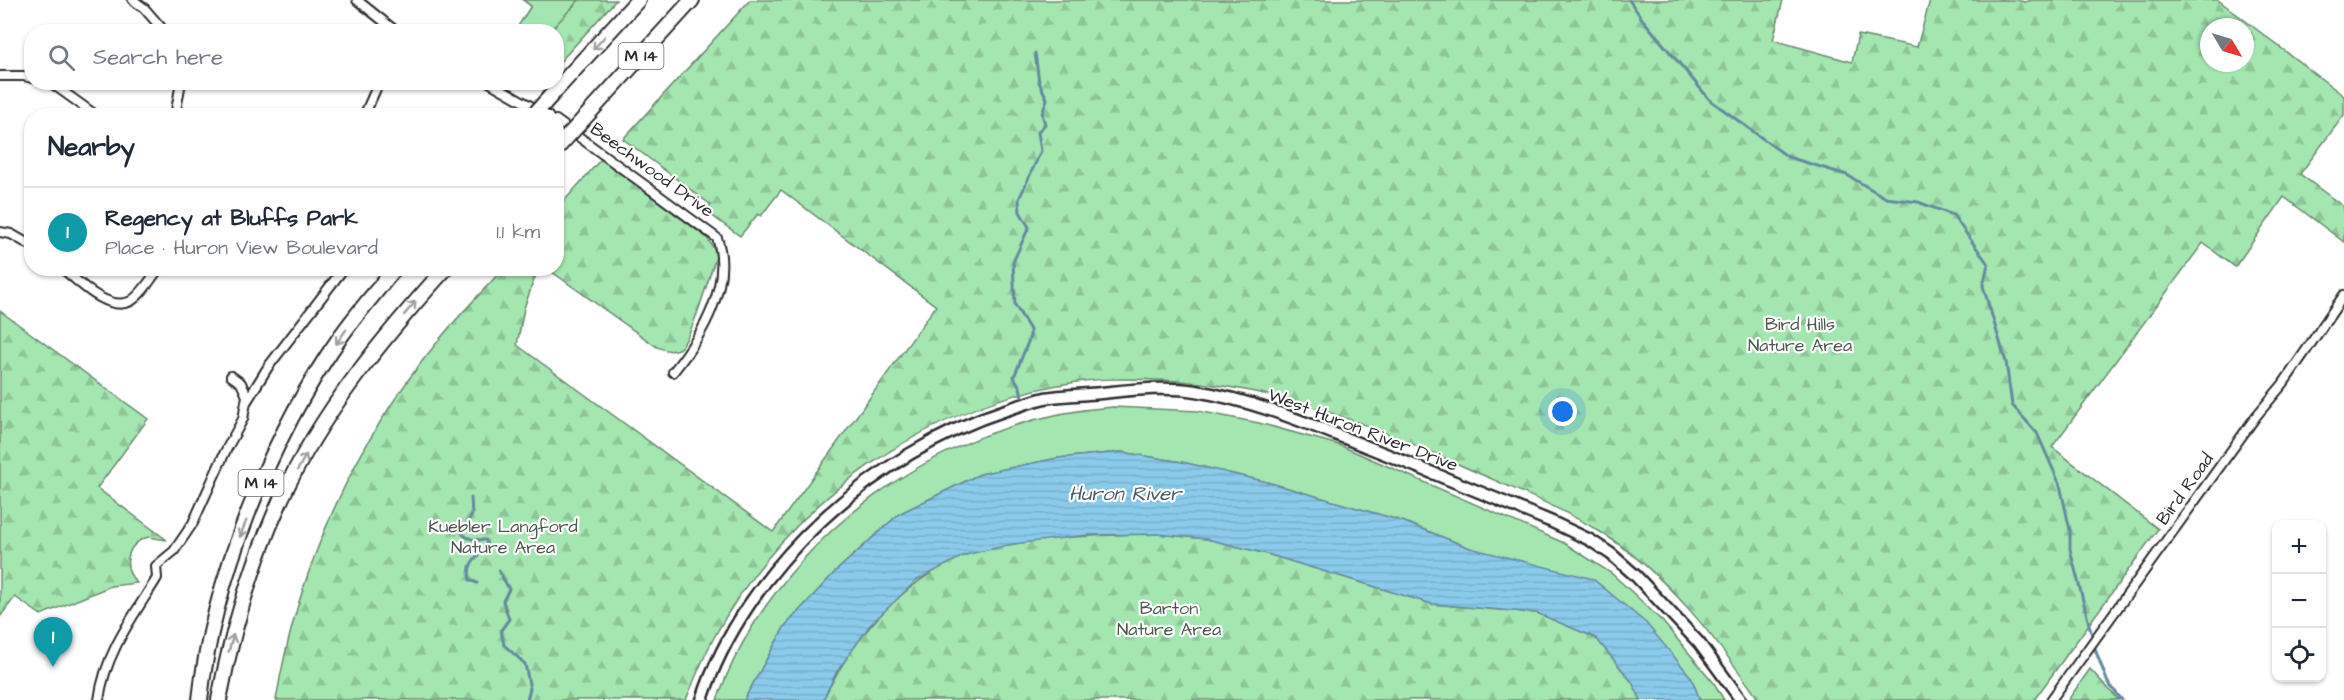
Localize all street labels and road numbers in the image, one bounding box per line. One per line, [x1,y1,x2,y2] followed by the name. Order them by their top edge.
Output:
[618,43,664,69] road number: M 14
[585,117,719,224] street label: Beechwood Drive
[1264,382,1462,478] street label: West Huron River Drive
[2150,448,2220,530] street label: Bird Road
[238,470,284,496] road number: M 14

